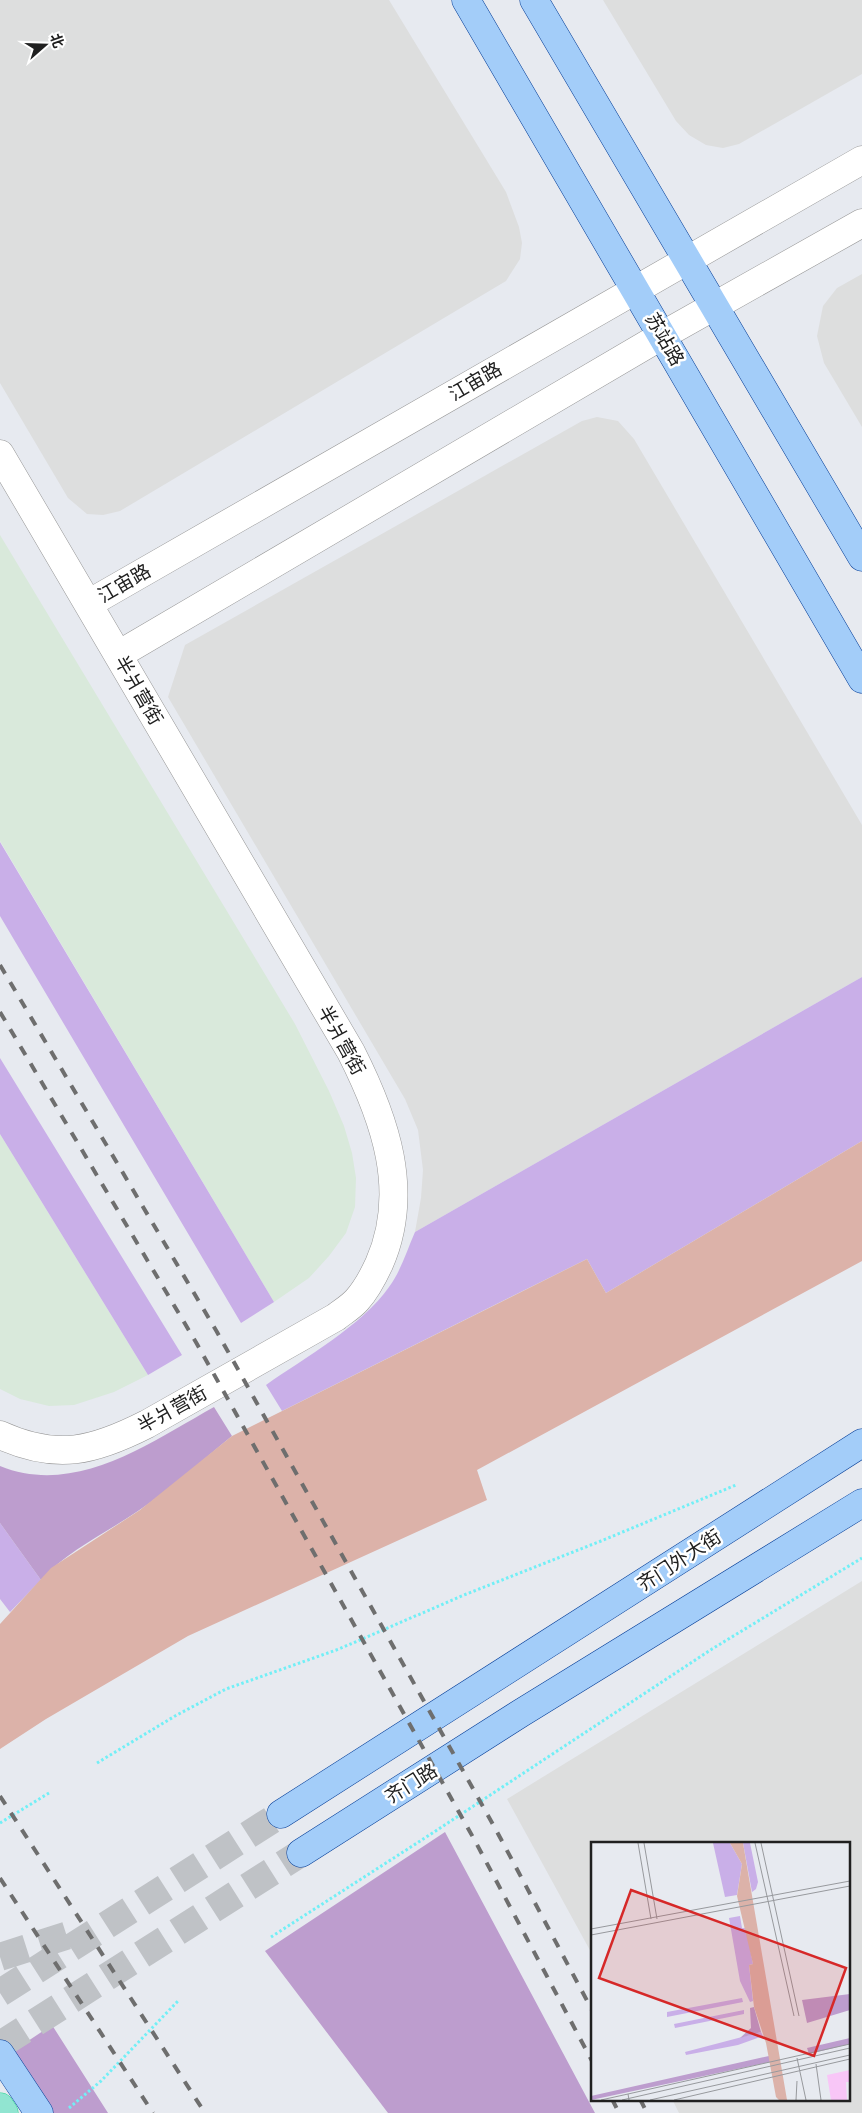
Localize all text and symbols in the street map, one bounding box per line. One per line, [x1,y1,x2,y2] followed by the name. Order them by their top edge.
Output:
[20,20,70,70] north arrow
[45,30,70,51] text: 北
[639,307,692,371] street label: 苏站路
[443,354,507,407] street label: 江宙路
[92,556,156,609] street label: 江宙路
[108,650,171,730] street label: 半爿营街
[311,999,374,1080] street label: 半爿营街
[131,1377,212,1440] street label: 半爿营街
[631,1522,726,1598] street label: 齐门外大街
[379,1755,443,1810] street label: 齐门路
[591,1842,850,2100] inset map

